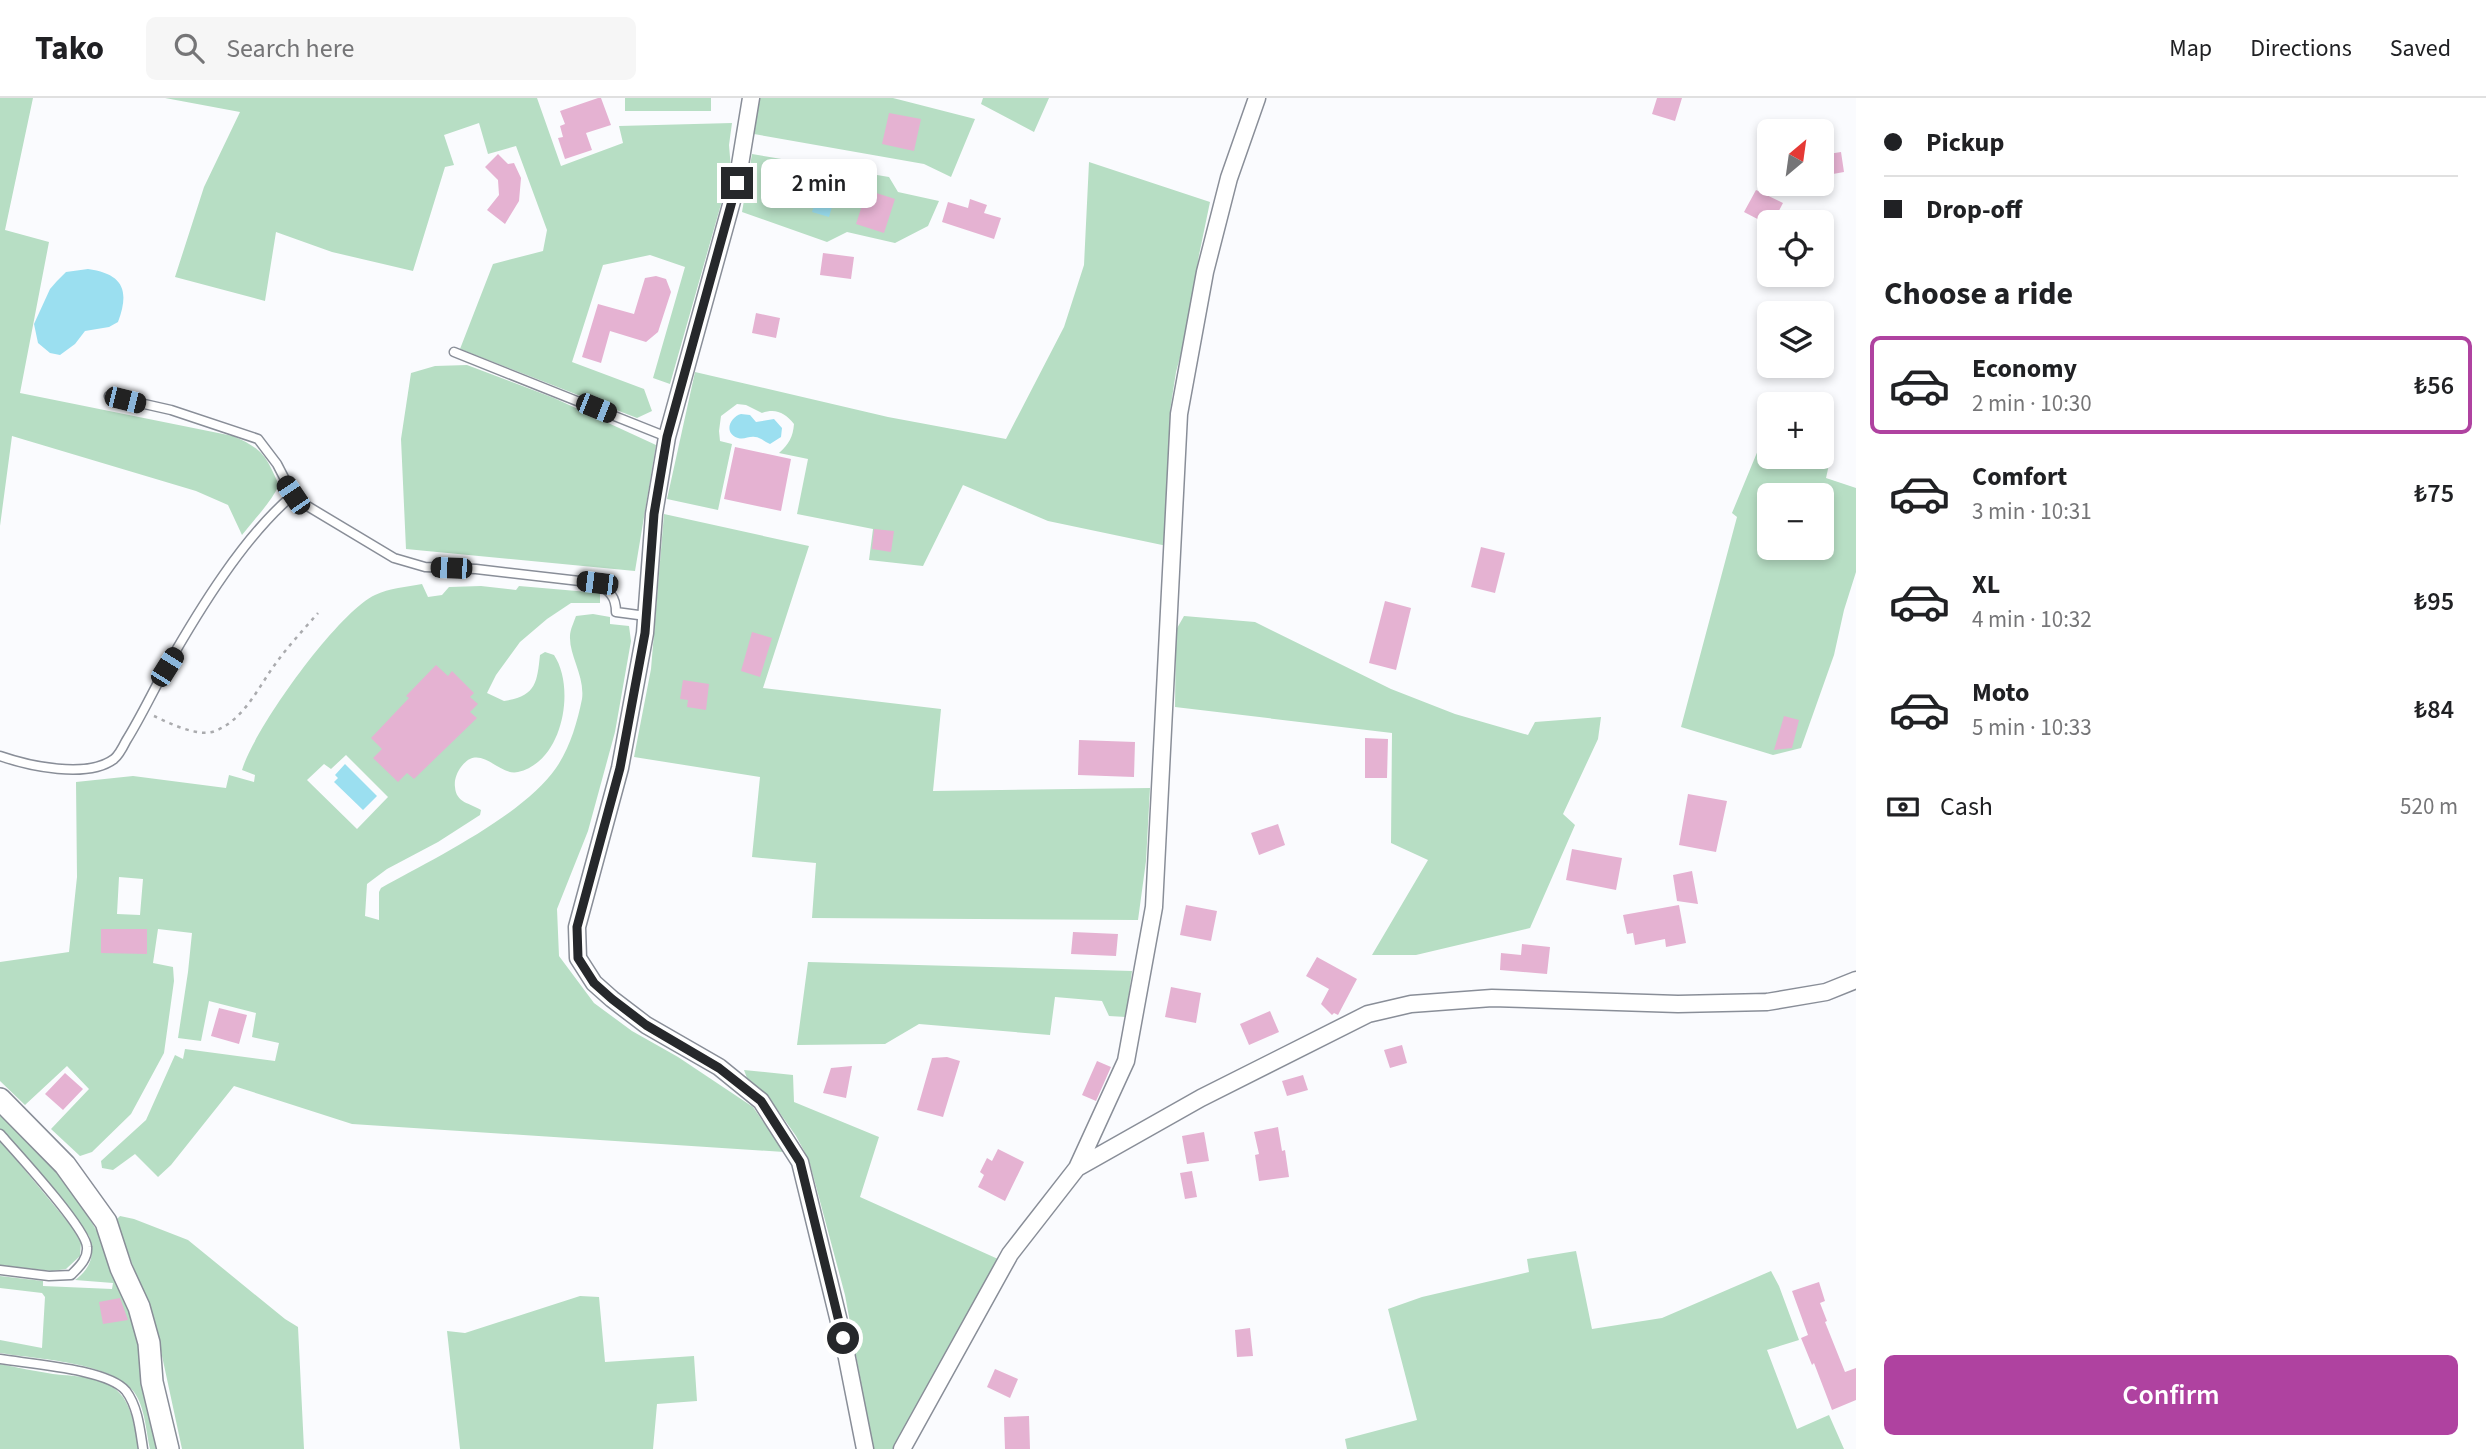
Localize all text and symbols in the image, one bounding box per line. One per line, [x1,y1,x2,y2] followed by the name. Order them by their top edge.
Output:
[146,17,636,80] search box
[35,25,104,72] text: Tako
[170,29,208,67] icon: search
[226,30,354,67] text: Search here
[2169,31,2212,66] text: Map
[2250,31,2352,66] text: Directions
[2390,31,2451,66] text: Saved
[1757,119,1834,196] north arrow
[1757,119,1834,560] map controls
[1926,124,2004,161] text: Pickup
[762,158,877,208] callout: 2 min
[721,167,753,199] route end
[792,167,846,200] text: 2 min
[1926,191,2022,228] text: Drop-off
[1757,210,1834,287] button: locate
[1884,271,2073,317] text: Choose a ride
[1757,301,1834,378] button: layers
[1972,350,2077,387] text: Economy
[1888,354,1951,417] icon: car
[2414,367,2454,404] text: ₺56
[103,385,148,415] car
[1972,387,2092,420] text: 2 min · 10:30
[573,390,620,426] car
[1757,392,1834,469] button: +
[1972,458,2067,495] text: Comfort
[1888,462,1951,525] icon: car
[273,472,314,518] car
[2414,475,2454,512] text: ₺75
[1757,483,1834,560] button: −
[1972,495,2092,528] text: 3 min · 10:31
[430,557,473,579] car
[1972,566,2000,603] text: XL
[575,570,620,596] car
[1888,570,1951,633] icon: car
[2414,583,2454,620] text: ₺95
[1972,603,2092,636] text: 4 min · 10:32
[147,644,188,690] car
[1972,674,2029,711] text: Moto
[1888,678,1951,741] icon: car
[2414,691,2454,728] text: ₺84
[1972,711,2092,744] text: 5 min · 10:33
[1884,788,1922,826] icon: cash
[1940,788,1993,825] text: Cash
[2400,790,2458,823] text: 520 m
[827,1322,859,1354] route start
[1884,1355,2458,1435] button: Confirm

